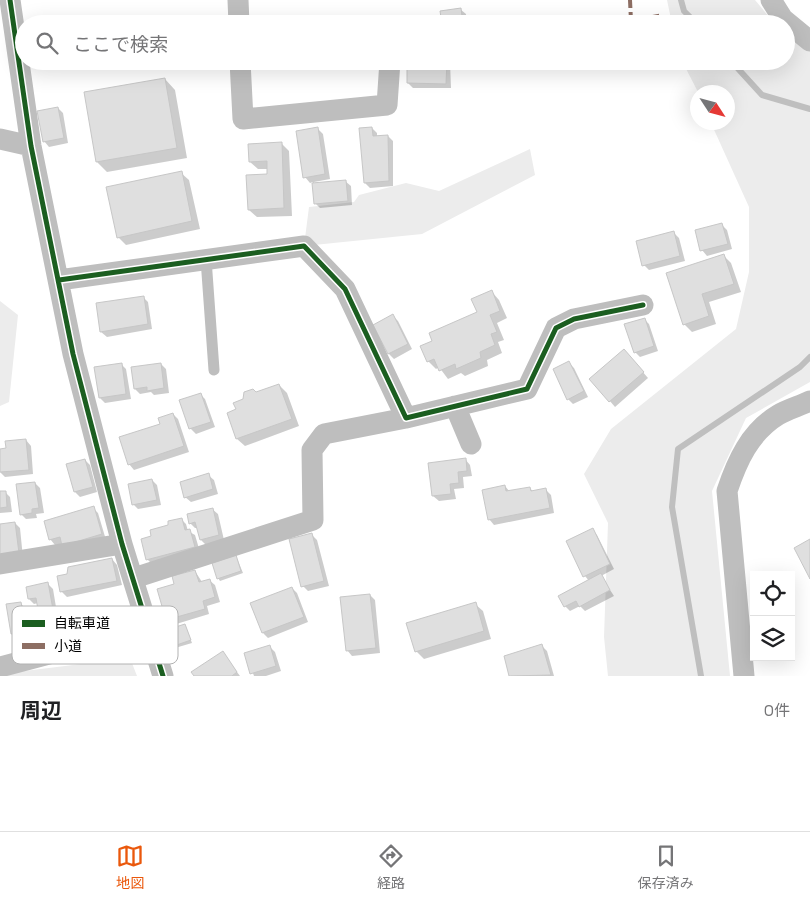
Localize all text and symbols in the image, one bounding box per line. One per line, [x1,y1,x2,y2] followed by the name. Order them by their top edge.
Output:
[15,15,795,70] search box
[33,29,61,57] icon: search
[73,32,168,57] text: ここで検索
[690,85,735,130] north arrow
[750,571,795,661] map controls
[750,571,795,616] button: locate
[12,606,178,664] legend
[54,614,110,632] text: 自転車道
[750,616,795,661] button: layers
[54,637,82,655] text: 小道
[20,697,62,724] text: 周辺
[764,700,790,721] text: 0件
[116,842,144,892] tab: 地図
[377,842,405,892] tab: 経路
[638,842,694,892] tab: 保存済み

